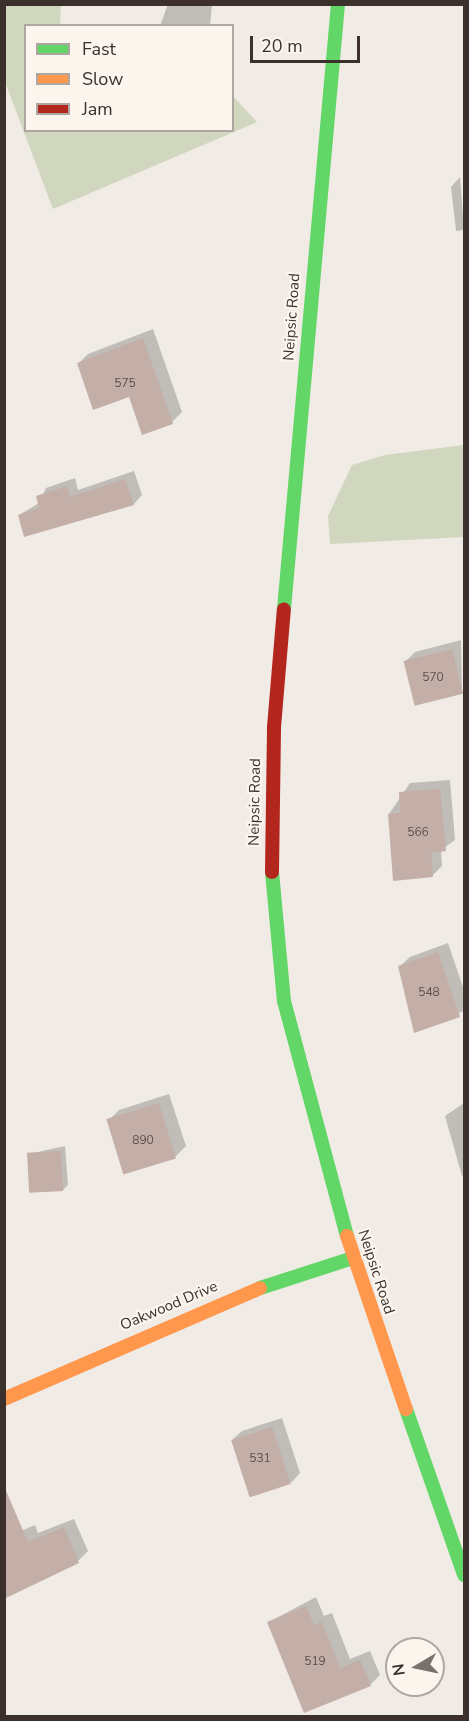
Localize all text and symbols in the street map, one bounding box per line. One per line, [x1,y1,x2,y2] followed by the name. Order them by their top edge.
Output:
[24,24,234,132] legend
[253,24,362,62] scale bar
[261,34,303,58] text: 20 m
[82,37,116,61] text: Fast
[82,67,123,91] text: Slow
[82,97,113,121] text: Jam
[280,273,304,361] street label: Neipsic Road
[114,377,136,391] house number: 575
[422,671,444,685] house number: 570
[245,758,265,846] street label: Neipsic Road
[407,826,429,840] house number: 566
[418,986,440,1000] house number: 548
[132,1134,154,1148] house number: 890
[354,1228,398,1316] street label: Neipsic Road
[118,1277,220,1335] street label: Oakwood Drive
[249,1452,271,1466] house number: 531
[385,1637,445,1697] north arrow
[304,1655,326,1669] house number: 519
[387,1662,411,1677] text: N

